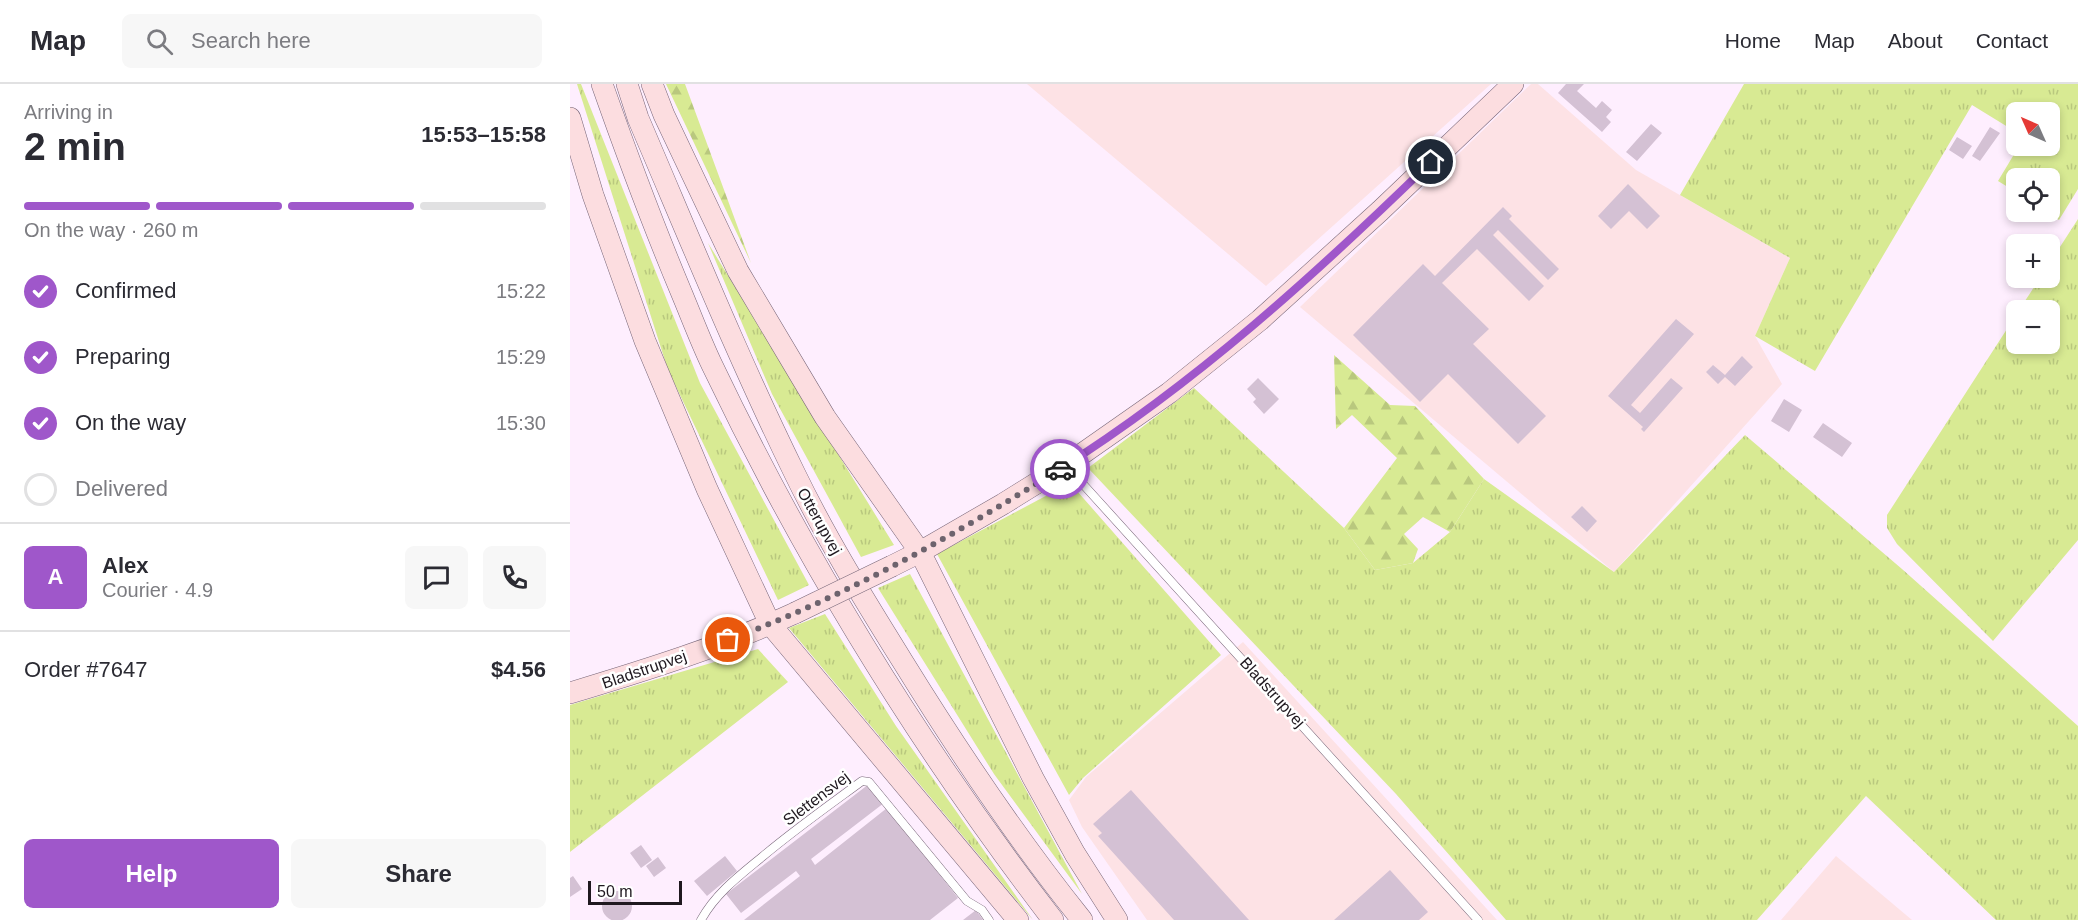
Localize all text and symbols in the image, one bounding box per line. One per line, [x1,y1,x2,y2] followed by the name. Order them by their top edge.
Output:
[122,14,542,68] search box
[30,25,86,56] text: Map
[143,25,176,58] icon: search
[191,28,311,53] text: Search here
[1725,29,1781,52] text: Home
[1814,29,1855,52] text: Map
[1888,29,1943,52] text: About
[1976,29,2048,52] text: Contact
[24,101,113,123] text: Arriving in
[2006,102,2060,156] north arrow
[2006,102,2060,354] map controls
[421,122,546,147] text: 15:53–15:58
[24,125,126,168] text: 2 min
[1405,136,1456,187] pin
[1414,145,1447,178] icon: home
[2006,168,2060,222] button: locate
[24,219,199,241] text: On the way · 260 m
[2006,234,2060,288] button: +
[24,275,57,308] icon: check
[75,278,176,303] text: Confirmed
[496,280,546,302] text: 15:22
[2006,300,2060,354] button: −
[24,341,57,374] icon: check
[75,344,170,369] text: Preparing
[496,346,546,368] text: 15:29
[24,407,57,440] icon: check
[75,410,186,435] text: On the way
[496,412,546,434] text: 15:30
[1030,439,1090,499] courier
[1044,453,1077,486] icon: car
[75,476,168,501] text: Delivered
[794,485,845,558] street label: Otterupvej
[405,546,468,609] button: chat
[483,546,546,609] button: phone
[102,553,148,578] text: Alex
[48,564,63,589] text: A
[102,579,213,601] text: Courier · 4.9
[702,614,753,665] pin
[711,623,744,656] icon: bag
[600,647,689,692] street label: Bladstrupvej
[1237,654,1308,731] street label: Bladstrupvej
[24,657,148,682] text: Order #7647
[491,657,546,682] text: $4.56
[780,768,853,829] street label: Slettensvej
[24,839,279,908] button: Help
[291,839,546,908] button: Share
[588,878,682,906] scale bar
[597,883,633,900] text: 50 m

